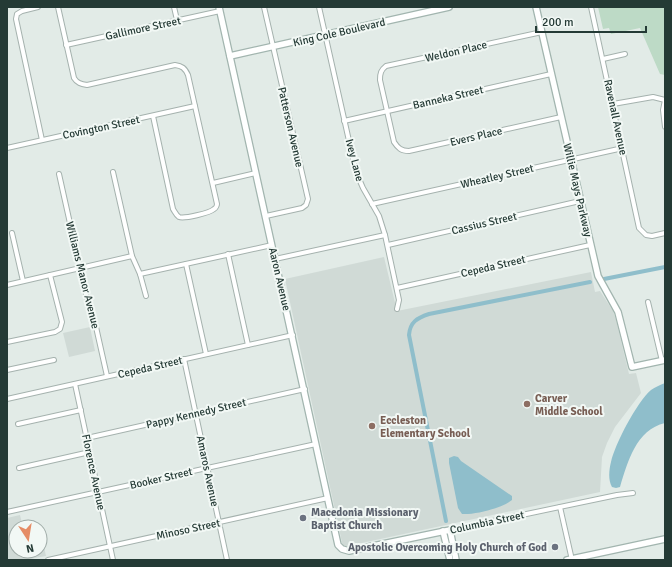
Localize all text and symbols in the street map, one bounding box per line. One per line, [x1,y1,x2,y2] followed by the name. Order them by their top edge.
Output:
[536,8,646,34] scale bar
[104,14,182,43] street label: Gallimore Street
[542,15,574,30] text: 200 m
[292,16,387,49] street label: King Cole Boulevard
[424,38,488,65] street label: Weldon Place
[601,78,630,156] street label: Ravenall Avenue
[412,83,485,112] street label: Banneka Street
[275,86,306,169] street label: Patterson Avenue
[61,113,141,142] street label: Covington Street
[449,124,504,149] street label: Evers Place
[343,137,366,183] street label: Ivey Lane
[560,142,595,239] street label: Willie Mays Parkway
[459,162,535,191] street label: Wheatley Street
[450,210,518,237] street label: Cassius Street
[63,220,102,330] street label: Williams Manor Avenue
[266,246,293,312] street label: Aaron Avenue
[460,253,527,280] street label: Cepeda Street
[117,354,184,381] street label: Cepeda Street
[535,392,603,418] place label: Carver Middle School
[145,396,248,431] street label: Pappy Kennedy Street
[522,399,532,409] marker: Carver Middle School
[380,414,471,440] place label: Eccleston Elementary School
[367,421,377,431] marker: Eccleston Elementary School
[79,433,108,511] street label: Florence Avenue
[194,434,221,508] street label: Amaros Avenue
[128,465,194,492] street label: Booker Street
[311,506,419,532] place label: Macedonia Missionary Baptist Church
[449,508,526,537] street label: Columbia Street
[298,513,308,523] marker: Macedonia Missionary Baptist Church
[155,516,221,543] street label: Minoso Street
[8,519,48,559] north arrow
[25,541,35,555] text: N
[348,541,547,554] place label: Apostolic Overcoming Holy Church of God
[550,542,560,552] marker: Apostolic Overcoming Holy Church of God

